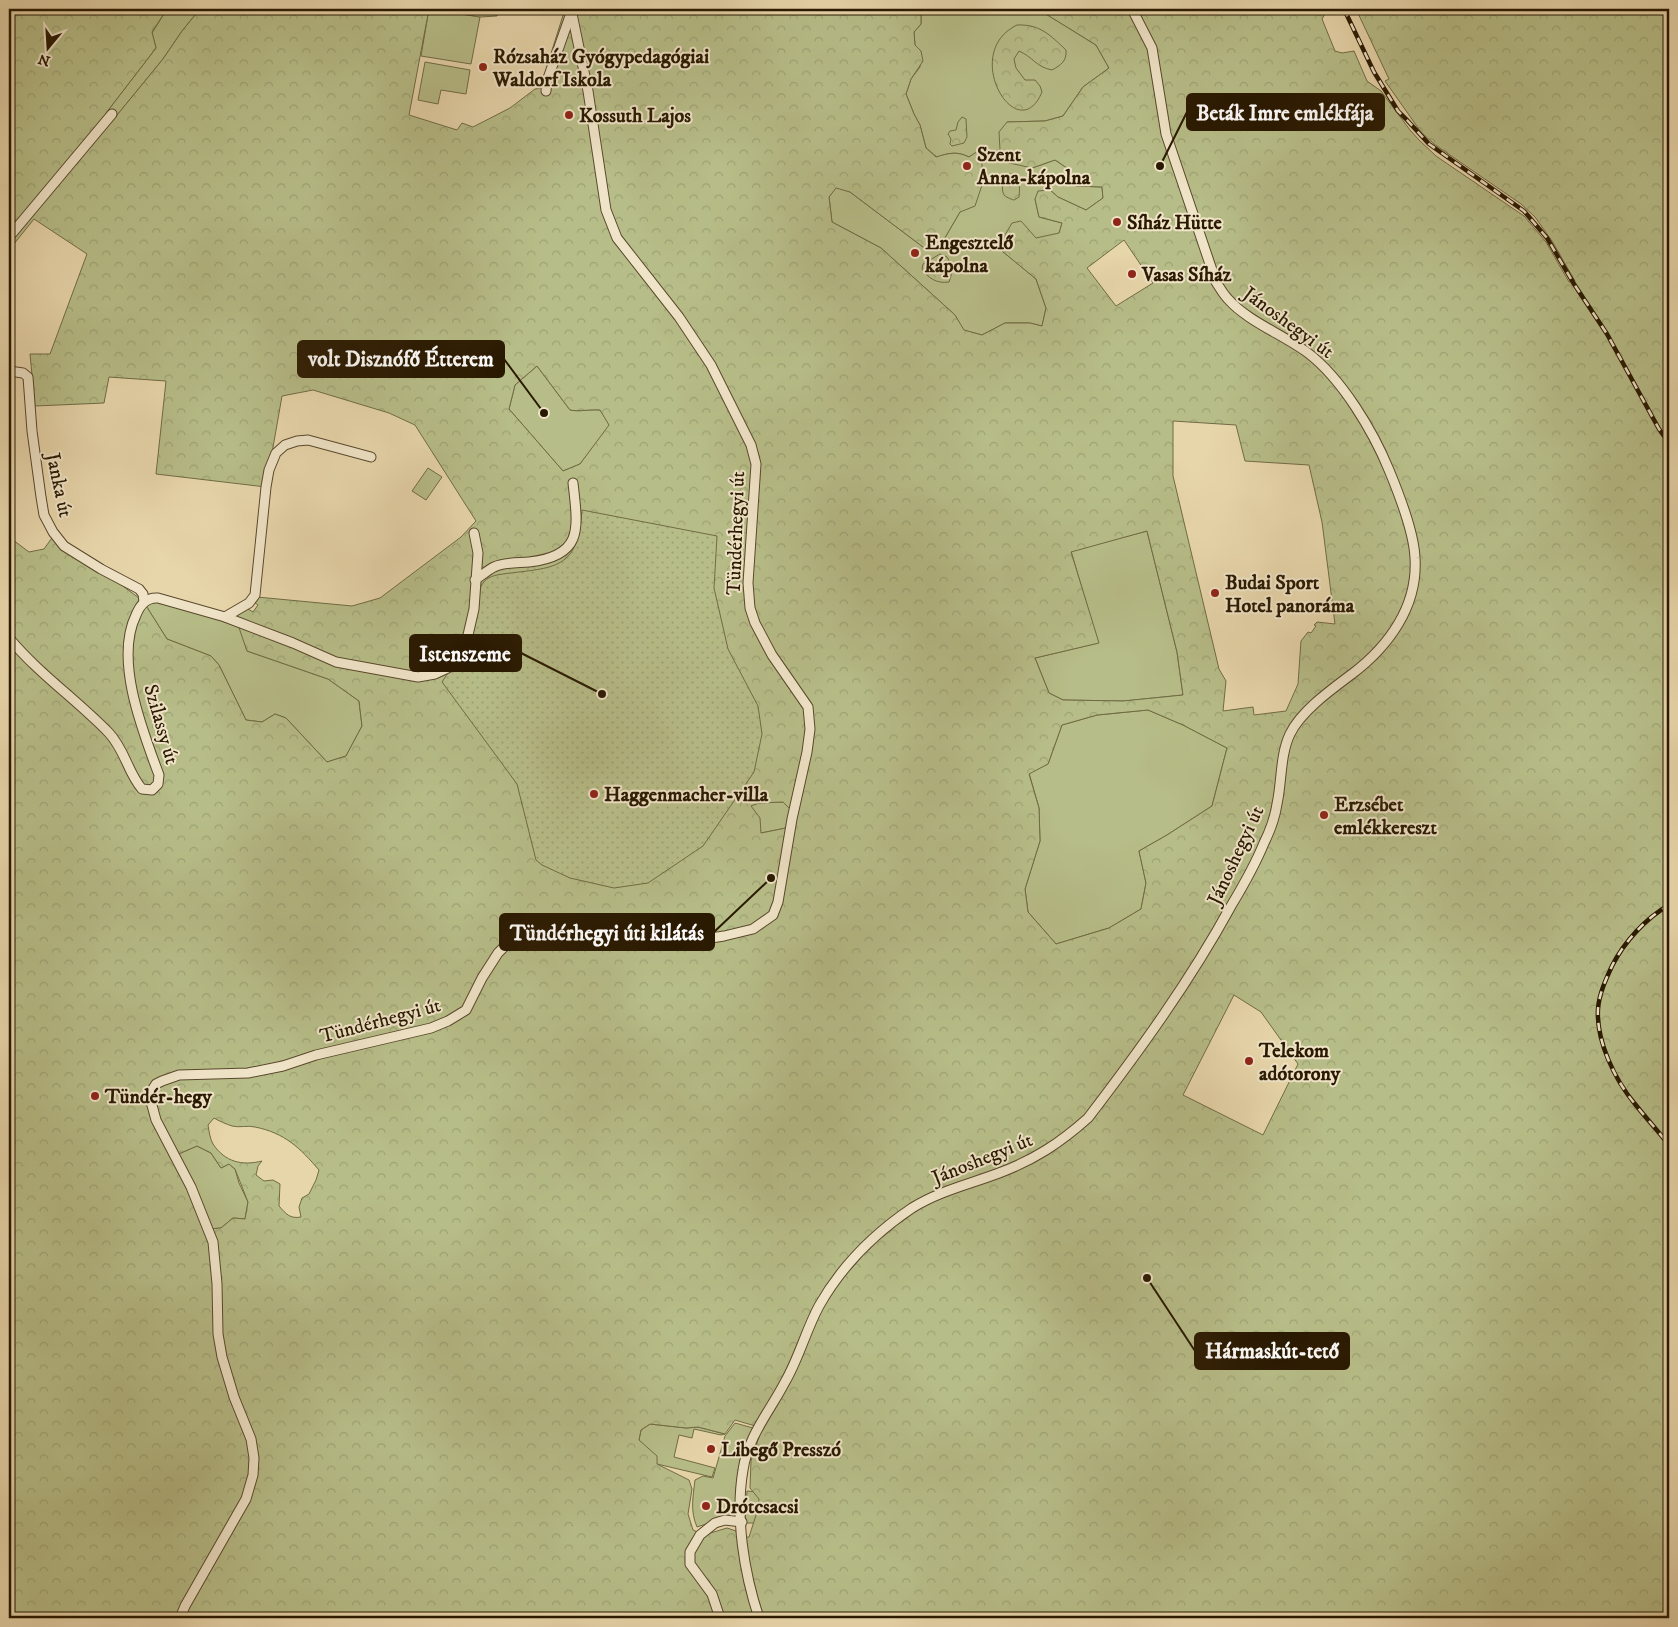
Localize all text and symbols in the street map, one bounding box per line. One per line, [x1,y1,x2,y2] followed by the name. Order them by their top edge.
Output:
[22,22,72,72] north arrow
[492,45,709,93] place label: Rózsaház Gyógypedagógiai Waldorf Iskola
[36,49,53,70] text: N
[477,61,489,73] marker: Rózsaház Gyógypedagógiai Waldorf Iskola
[1187,94,1384,130] callout: Beták Imre emlékfája
[1196,101,1375,128] text: Beták Imre emlékfája
[579,104,691,129] place label: Kossuth Lajos
[563,109,575,121] marker: Kossuth Lajos
[976,143,1091,191] place label: Szent Anna-kápolna
[961,160,973,172] marker: Szent Anna-kápolna
[1127,211,1223,236] place label: Síház Hütte
[1111,216,1123,228] marker: Síház Hütte
[924,231,1015,279] place label: Engesztelő kápolna
[909,247,921,259] marker: Engesztelő kápolna
[1141,263,1232,288] place label: Vasas Síház
[1126,268,1138,280] marker: Vasas Síház
[1236,281,1339,365] street label: Jánoshegyi út
[298,341,504,377] callout: volt Disznófő Étterem
[307,345,494,373] text: volt Disznófő Étterem
[39,449,78,520] street label: Janka út
[722,471,751,596] street label: Tündérhegyi út
[1225,571,1355,619] place label: Budai Sport Hotel panoráma
[1209,587,1221,599] marker: Budai Sport Hotel panoráma
[410,635,521,671] callout: Istenszeme
[419,642,511,668] text: Istenszeme
[137,682,184,767] street label: Szilassy út
[604,783,769,808] place label: Haggenmacher-villa
[588,788,600,800] marker: Haggenmacher-villa
[1334,793,1438,841] place label: Erzsébet emlékkereszt
[1202,802,1270,911] street label: Jánoshegyi út
[1318,809,1330,821] marker: Erzsébet emlékkereszt
[500,914,714,950] callout: Tündérhegyi úti kilátás
[509,921,704,947] text: Tündérhegyi úti kilátás
[317,993,444,1050] street label: Tündérhegyi út
[1258,1039,1341,1087] place label: Telekom adótorony
[1243,1055,1255,1067] marker: Telekom adótorony
[104,1085,212,1110] place label: Tündér-hegy
[89,1090,101,1102] marker: Tündér-hegy
[927,1128,1037,1192] street label: Jánoshegyi út
[1195,1333,1349,1369] callout: Hármaskút-tető
[1205,1339,1340,1365] text: Hármaskút-tető
[721,1438,841,1463] place label: Libegő Presszó
[705,1443,717,1455] marker: Libegő Presszó
[716,1495,799,1520] place label: Drótcsacsi
[700,1500,712,1512] marker: Drótcsacsi

